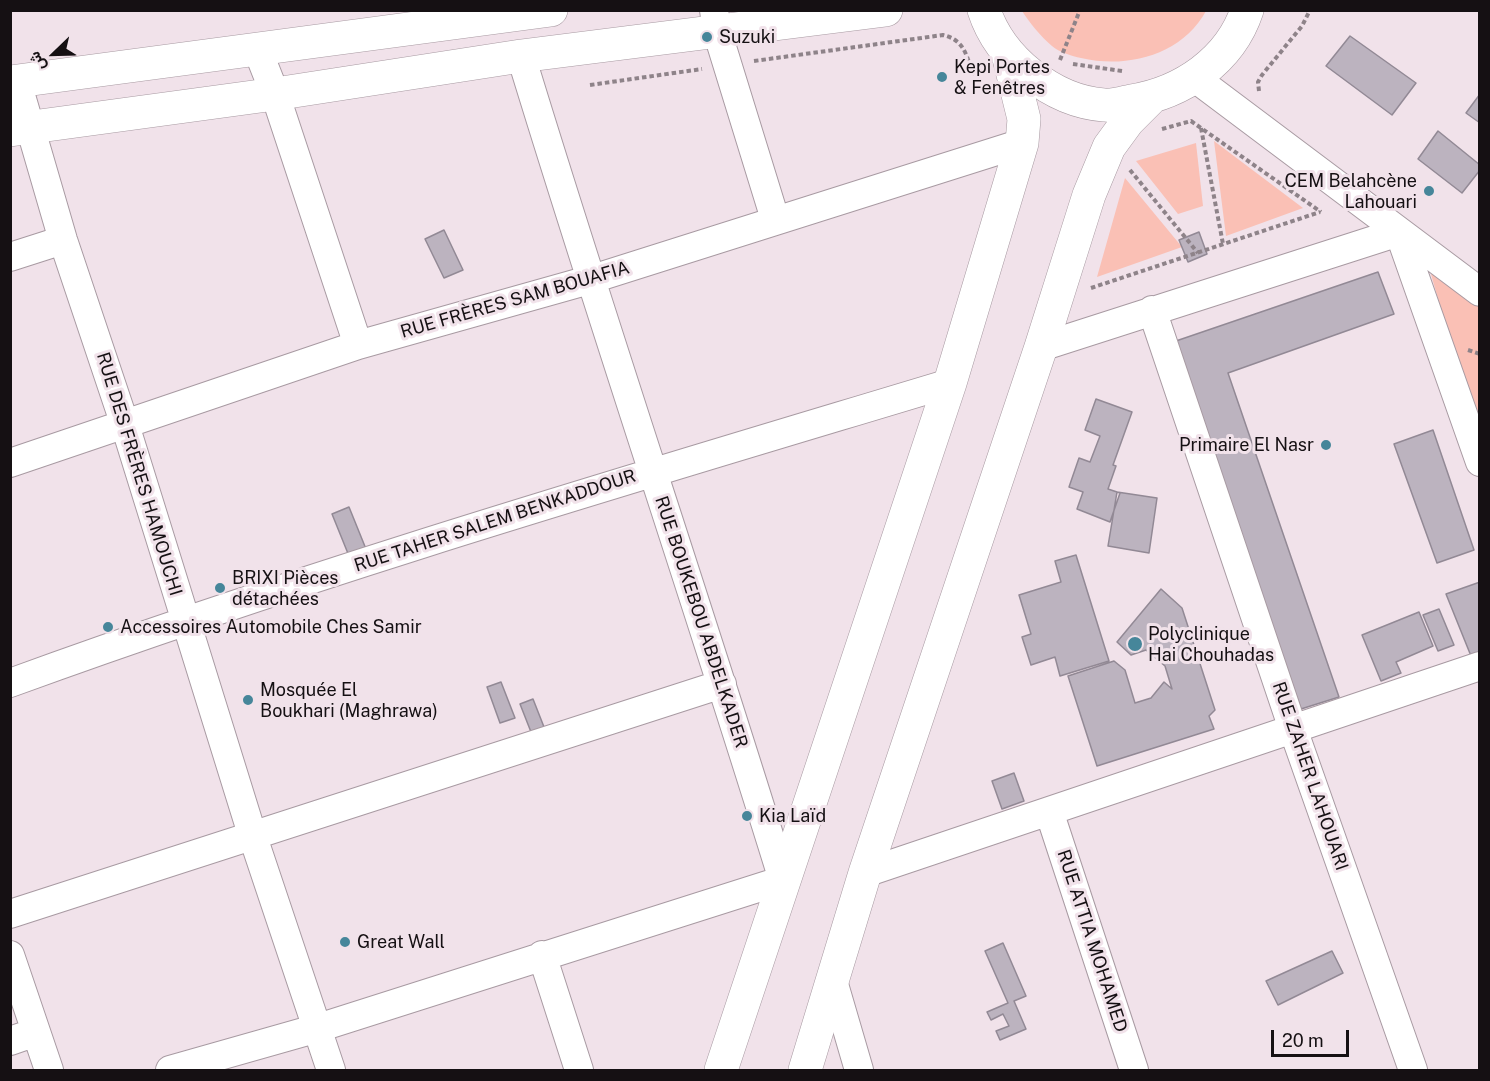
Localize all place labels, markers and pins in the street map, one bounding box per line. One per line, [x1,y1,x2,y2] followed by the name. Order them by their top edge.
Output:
[719,26,775,48] place label: Suzuki
[700,30,714,44] marker: Suzuki
[954,56,1050,98] place label: Kepi Portes & Fenêtres
[935,70,949,84] marker: Kepi Portes & Fenêtres
[1284,170,1417,213] place label: CEM Belahcène Lahouari
[1422,184,1436,198] marker: CEM Belahcène Lahouari
[1179,434,1314,456] place label: Primaire El Nasr
[1319,438,1333,452] marker: Primaire El Nasr
[232,567,338,610] place label: BRIXI Pièces détachées
[213,581,227,595] marker: BRIXI Pièces détachées
[120,616,422,638] place label: Accessoires Automobile Ches Samir
[101,620,115,634] marker: Accessoires Automobile Ches Samir
[1148,623,1274,666] place label: Polyclinique Hai Chouhadas
[1126,635,1144,653] marker: Polyclinique Hai Chouhadas
[260,679,438,722] place label: Mosquée El Boukhari (Maghrawa)
[241,693,255,707] marker: Mosquée El Boukhari (Maghrawa)
[759,805,826,827] place label: Kia Laïd
[740,809,754,823] marker: Kia Laïd
[357,931,445,953] place label: Great Wall
[338,935,352,949] marker: Great Wall

